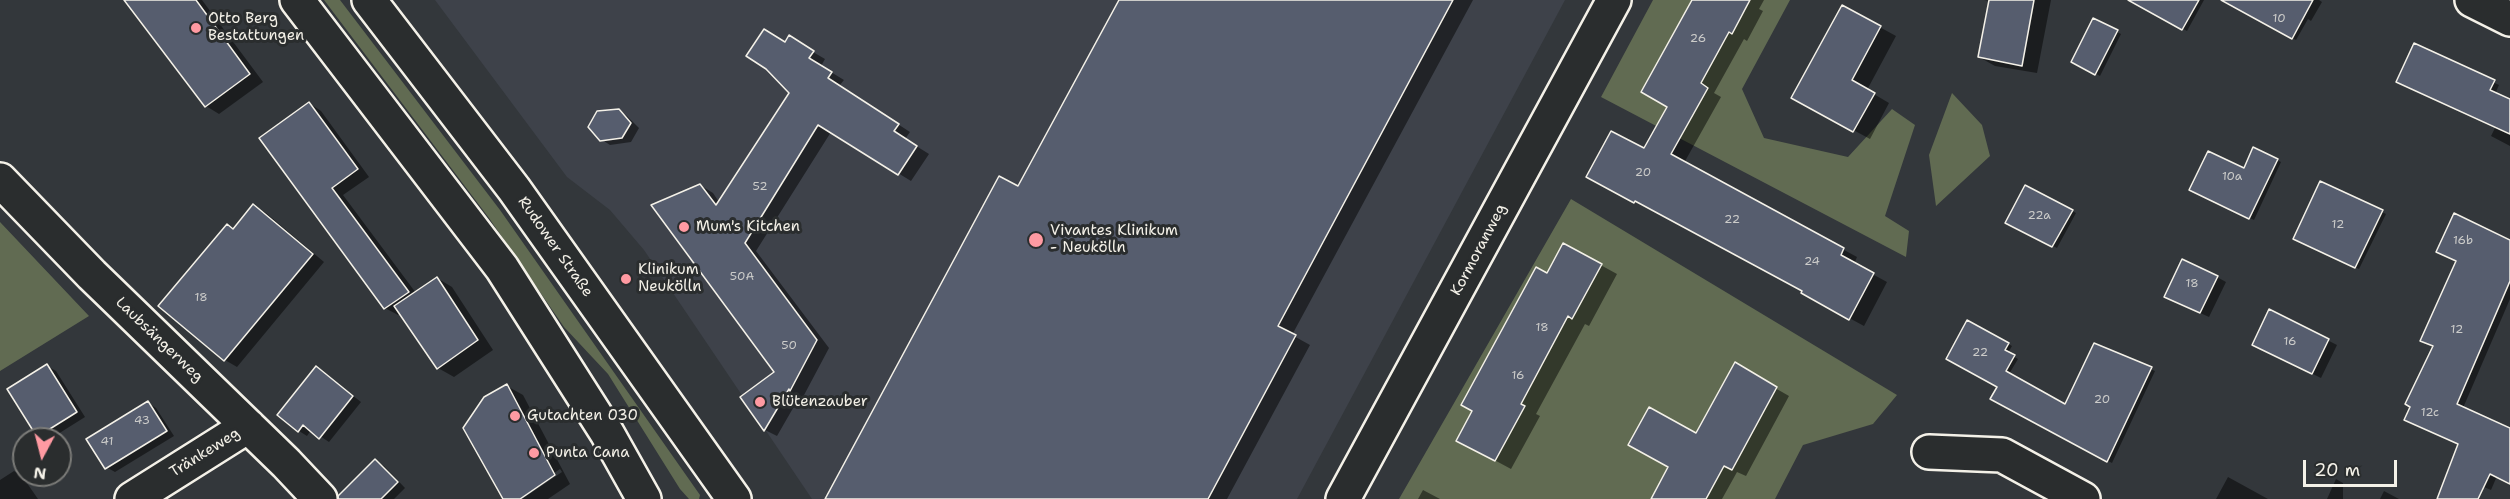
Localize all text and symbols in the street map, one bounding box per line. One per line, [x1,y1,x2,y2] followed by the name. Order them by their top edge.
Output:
[208,10,304,45] place label: Otto Berg Bestattungen
[2272,12,2286,26] house number: 10
[189,21,203,35] marker: Otto Berg Bestattungen
[1690,32,1706,46] house number: 26
[1635,166,1651,180] house number: 20
[2222,170,2242,184] house number: 10a
[752,180,768,194] house number: 52
[514,193,596,301] street label: Rudower Straße
[1447,201,1511,299] street label: Kormoranweg
[2027,209,2051,223] house number: 22a
[1724,213,1740,227] house number: 22
[696,218,800,236] place label: Mum's Kitchen
[2332,218,2344,232] house number: 12
[677,220,691,234] marker: Mum's Kitchen
[1050,222,1178,257] place label: Vivantes Klinikum - Neukölln
[1027,231,1045,249] marker: Vivantes Klinikum - Neukölln
[2453,234,2473,248] house number: 16b
[1804,255,1820,269] house number: 24
[638,261,701,296] place label: Klinikum Neukölln
[730,270,754,284] house number: 50A
[619,272,633,286] marker: Klinikum Neukölln
[2185,277,2199,291] house number: 18
[194,291,208,305] house number: 18
[112,294,206,386] street label: Laubsängerweg
[1535,321,1549,335] house number: 18
[2451,323,2463,337] house number: 12
[2283,335,2297,349] house number: 16
[781,339,797,353] house number: 50
[1972,346,1988,360] house number: 22
[1511,369,1525,383] house number: 16
[772,393,868,411] place label: Blütenzauber
[2094,393,2110,407] house number: 20
[753,395,767,409] marker: Blütenzauber
[2421,406,2439,420] house number: 12c
[527,407,638,425] place label: Gutachten 030
[508,409,522,423] marker: Gutachten 030
[134,414,150,428] house number: 43
[167,424,243,482] street label: Tränkeweg
[12,427,72,487] north arrow
[101,435,113,449] house number: 41
[546,444,630,462] place label: Punta Cana
[527,446,541,460] marker: Punta Cana
[2306,448,2400,486] scale bar
[2314,458,2360,482] text: 20 m
[32,462,48,485] text: N

